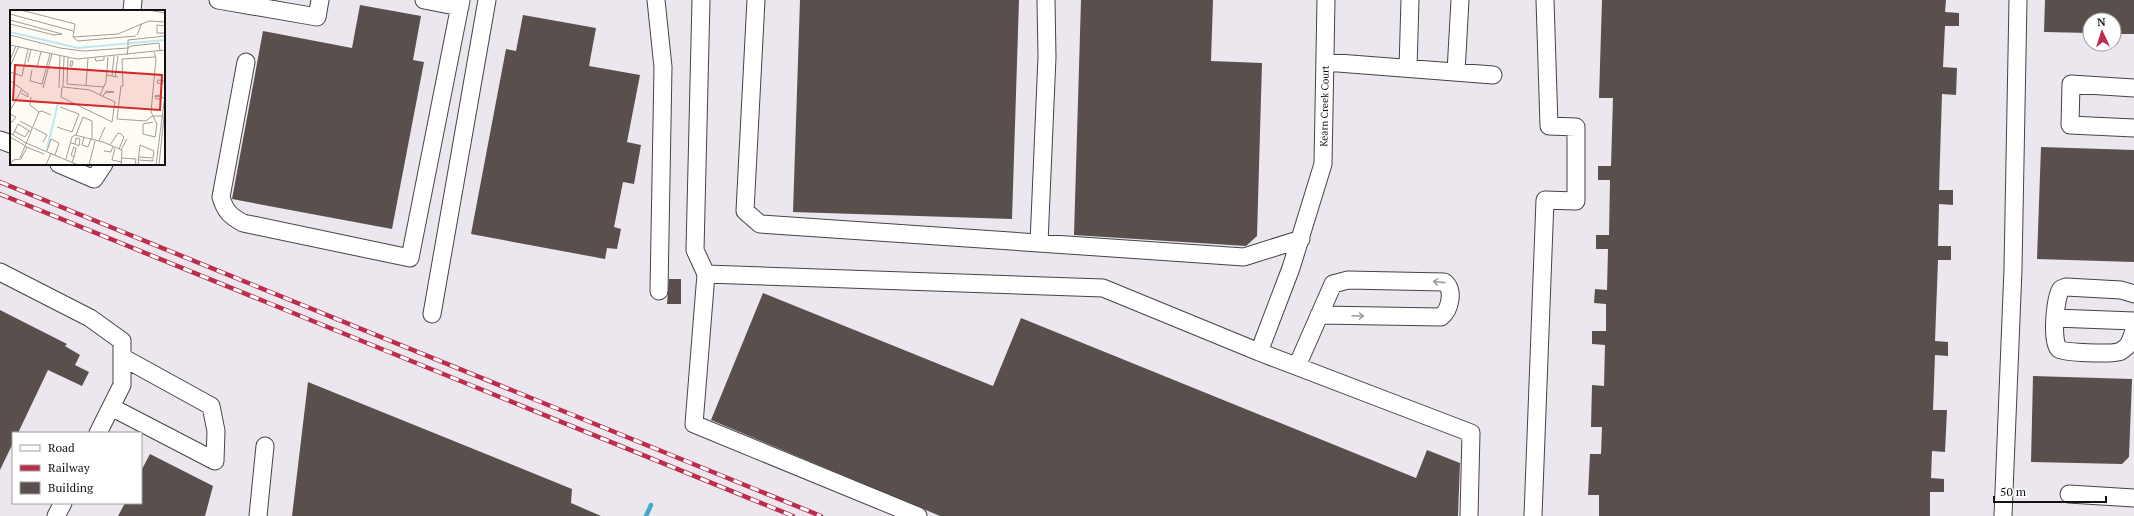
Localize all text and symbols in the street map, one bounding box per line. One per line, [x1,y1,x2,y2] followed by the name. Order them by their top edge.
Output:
[10,10,165,165] inset map
[2082,12,2122,52] north arrow
[2097,15,2107,29] text: N
[1317,65,1332,147] street label: Kearn Creek Court
[1433,278,1446,286] one-way arrow
[1351,312,1364,320] one-way arrow
[12,432,142,504] legend
[48,440,75,455] text: Road
[48,460,91,475] text: Railway
[1994,478,2106,504] scale bar
[48,480,94,495] text: Building
[2000,484,2027,499] text: 50 m

